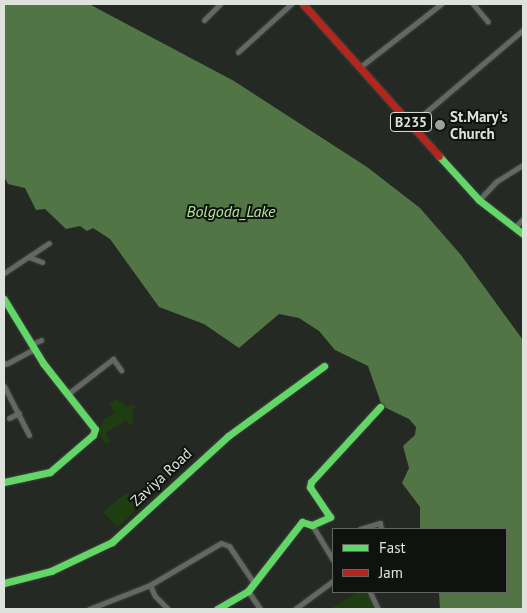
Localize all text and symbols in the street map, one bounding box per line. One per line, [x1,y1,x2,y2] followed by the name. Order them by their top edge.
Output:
[450,107,508,142] place label: St.Mary's Church
[390,110,432,134] road number: B235
[434,119,446,131] marker: St.Mary's Church
[186,201,276,221] water label: Bolgoda_Lake
[127,444,195,510] street label: Zaviya Road
[332,528,507,593] legend
[379,538,406,557] text: Fast
[379,563,403,582] text: Jam

